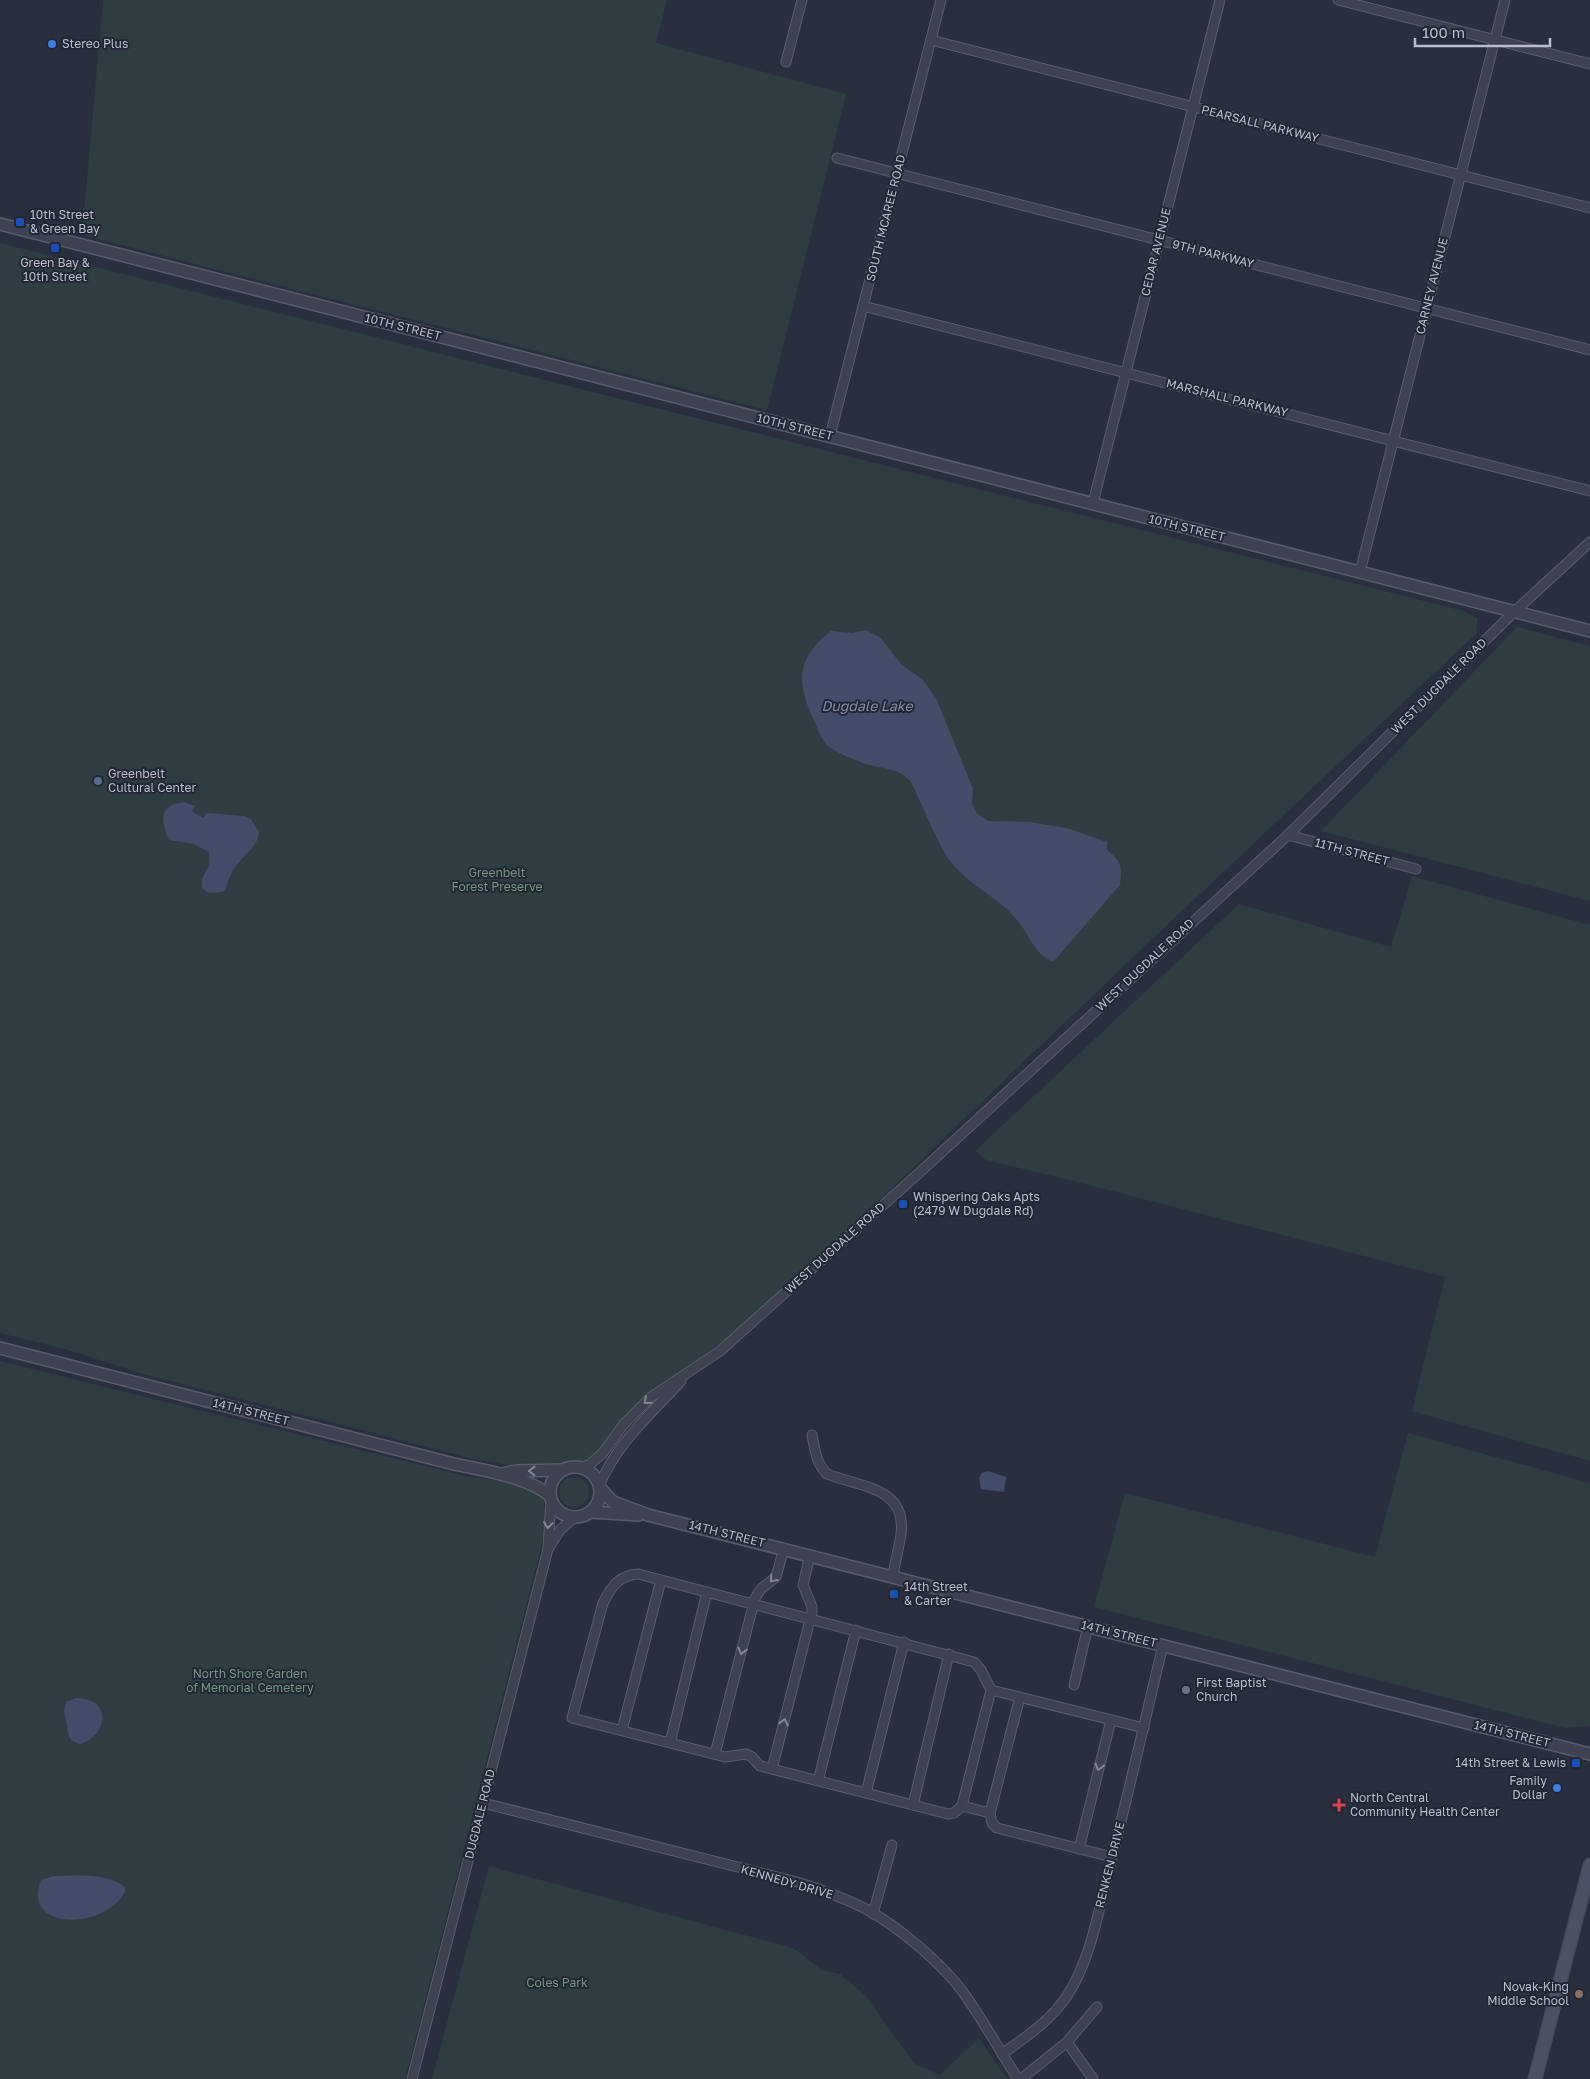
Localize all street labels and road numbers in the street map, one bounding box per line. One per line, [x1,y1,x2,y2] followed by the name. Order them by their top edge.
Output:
[1200,102,1321,145] street label: PEARSALL PARKWAY
[862,153,909,283] street label: SOUTH MCAREE ROAD
[1137,206,1174,298] street label: CEDAR AVENUE
[1171,236,1256,271] street label: 9TH PARKWAY
[1412,236,1451,336] street label: CARNEY AVENUE
[363,310,443,343] street label: 10TH STREET
[1165,375,1290,420] street label: MARSHALL PARKWAY
[755,410,835,443] street label: 10TH STREET
[1147,511,1227,544] street label: 10TH STREET
[1388,635,1490,737] street label: WEST DUGDALE ROAD
[1313,834,1392,869] street label: 11TH STREET
[1092,915,1197,1014] street label: WEST DUGDALE ROAD
[782,1199,888,1296] street label: WEST DUGDALE ROAD
[211,1395,291,1428] street label: 14TH STREET
[687,1517,767,1550] street label: 14TH STREET
[1079,1617,1159,1650] street label: 14TH STREET
[1472,1717,1552,1750] street label: 14TH STREET
[461,1767,498,1860] street label: DUGDALE ROAD
[1092,1820,1127,1909] street label: RENKEN DRIVE
[739,1861,835,1902] street label: KENNEDY DRIVE

